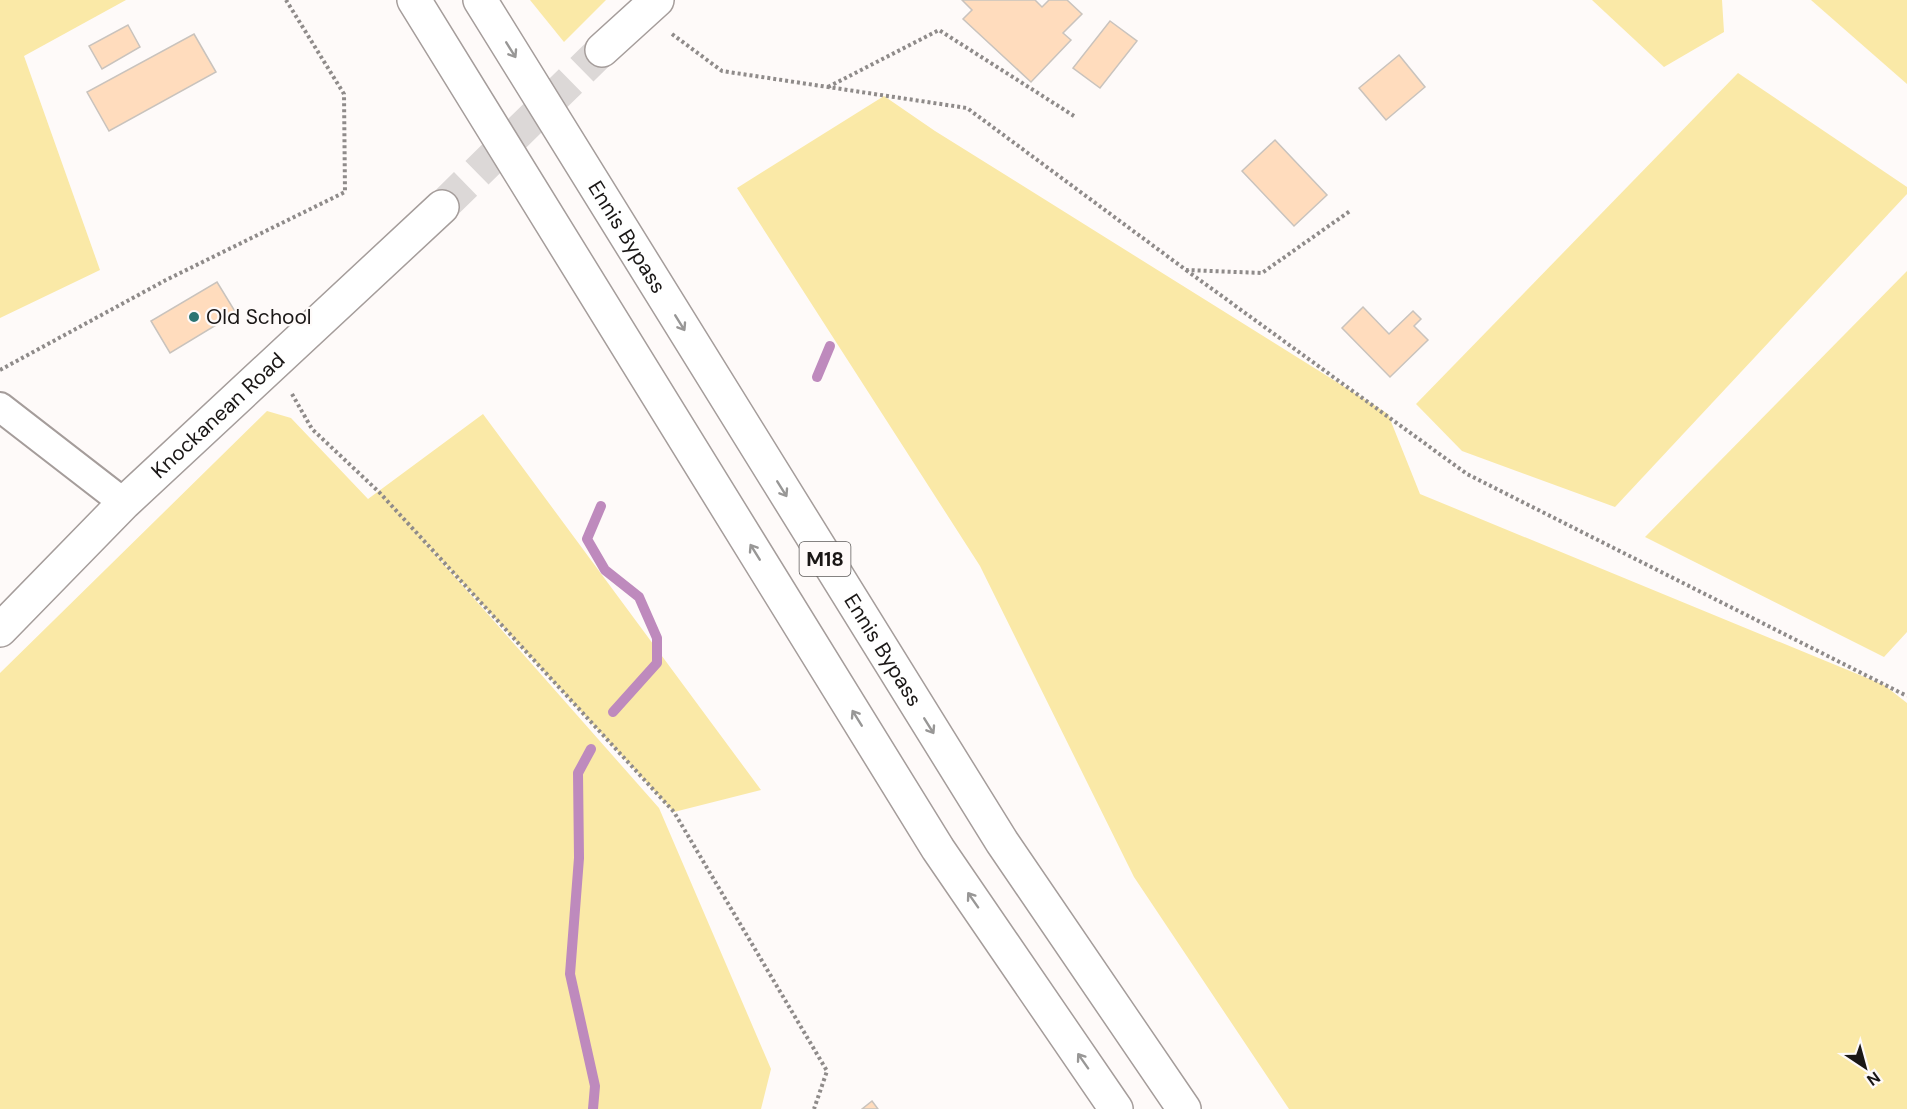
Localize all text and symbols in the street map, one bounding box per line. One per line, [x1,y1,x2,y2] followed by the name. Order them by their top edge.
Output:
[505,41,517,58] one-way arrow
[582,176,672,299] street label: Ennis Bypass
[206,303,312,331] place label: Old School
[187,310,201,324] marker: Old School
[674,314,686,331] one-way arrow
[145,346,291,485] street label: Knockanean Road
[776,480,788,497] one-way arrow
[800,542,850,576] road number: M18
[748,544,760,561] one-way arrow
[838,589,929,712] street label: Ennis Bypass
[850,710,862,727] one-way arrow
[924,717,936,734] one-way arrow
[967,892,979,909] one-way arrow
[1835,1037,1895,1097] north arrow
[1077,1053,1089,1069] one-way arrow
[1863,1067,1884,1091] text: N

